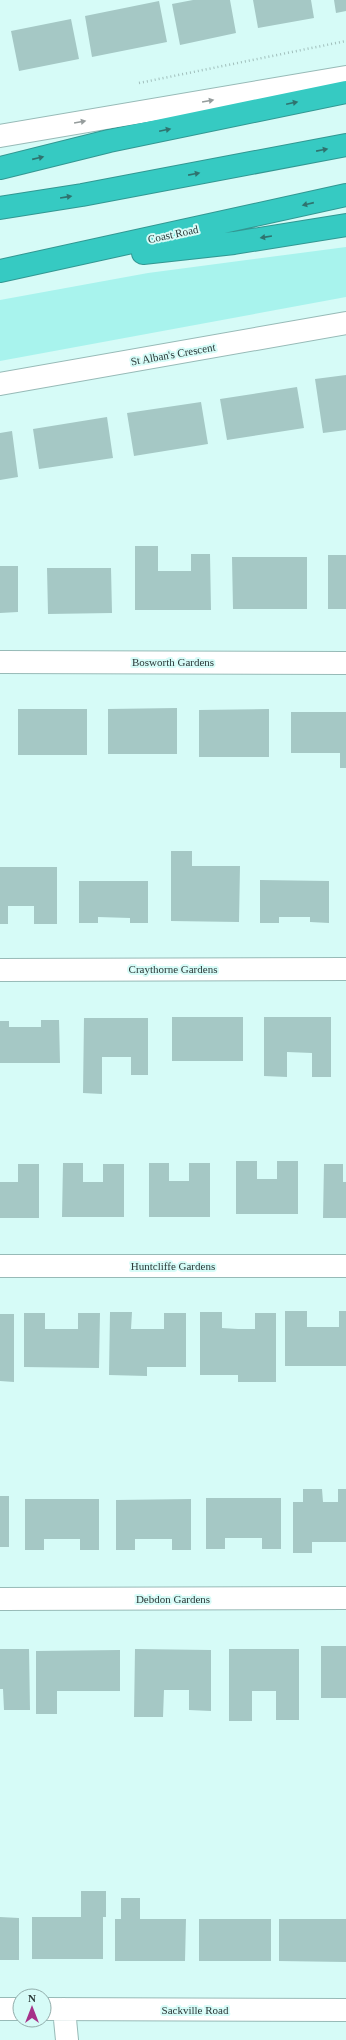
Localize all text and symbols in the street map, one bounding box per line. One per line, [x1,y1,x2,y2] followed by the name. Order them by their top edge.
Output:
[202,98,214,104] one-way arrow
[286,100,298,106] one-way arrow
[74,119,86,125] one-way arrow
[158,126,171,132] one-way arrow
[316,146,328,152] one-way arrow
[32,155,44,161] one-way arrow
[188,170,200,176] one-way arrow
[60,194,72,200] one-way arrow
[302,201,314,207] one-way arrow
[147,223,200,245] street label: Coast Road
[260,235,272,241] one-way arrow
[130,341,216,367] street label: St Alban's Crescent
[132,656,214,668] street label: Bosworth Gardens
[129,963,217,975] street label: Craythorne Gardens
[131,1260,215,1272] street label: Huntcliffe Gardens
[136,1593,210,1605] street label: Debdon Gardens
[12,1988,52,2028] north arrow
[28,1992,36,2004] text: N
[162,2004,229,2016] street label: Sackville Road

